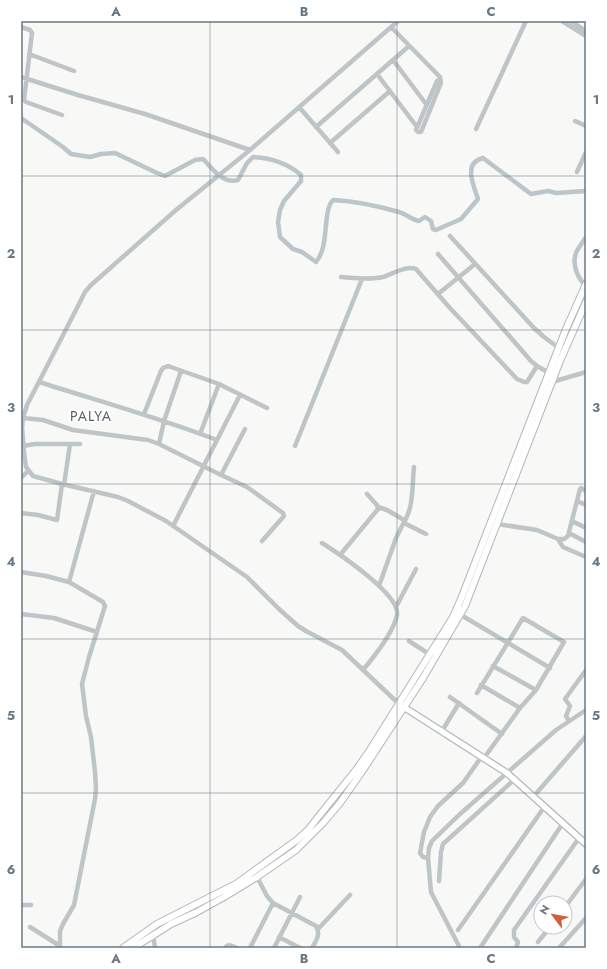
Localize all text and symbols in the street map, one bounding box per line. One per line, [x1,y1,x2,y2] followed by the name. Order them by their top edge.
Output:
[110,2,121,21] text: A
[300,2,309,21] text: B
[486,2,496,21] text: C
[8,90,14,109] text: 1
[593,90,599,109] text: 1
[7,244,15,263] text: 2
[592,244,600,263] text: 2
[7,398,15,417] text: 3
[592,398,600,417] text: 3
[70,406,112,426] district label: PALYA
[6,552,16,571] text: 4
[591,552,601,571] text: 4
[7,706,15,725] text: 5
[592,706,600,725] text: 5
[7,860,16,879] text: 6
[592,860,601,879] text: 6
[533,895,573,935] north arrow
[535,902,554,918] text: N
[110,949,121,968] text: A
[300,949,309,968] text: B
[486,949,496,968] text: C

